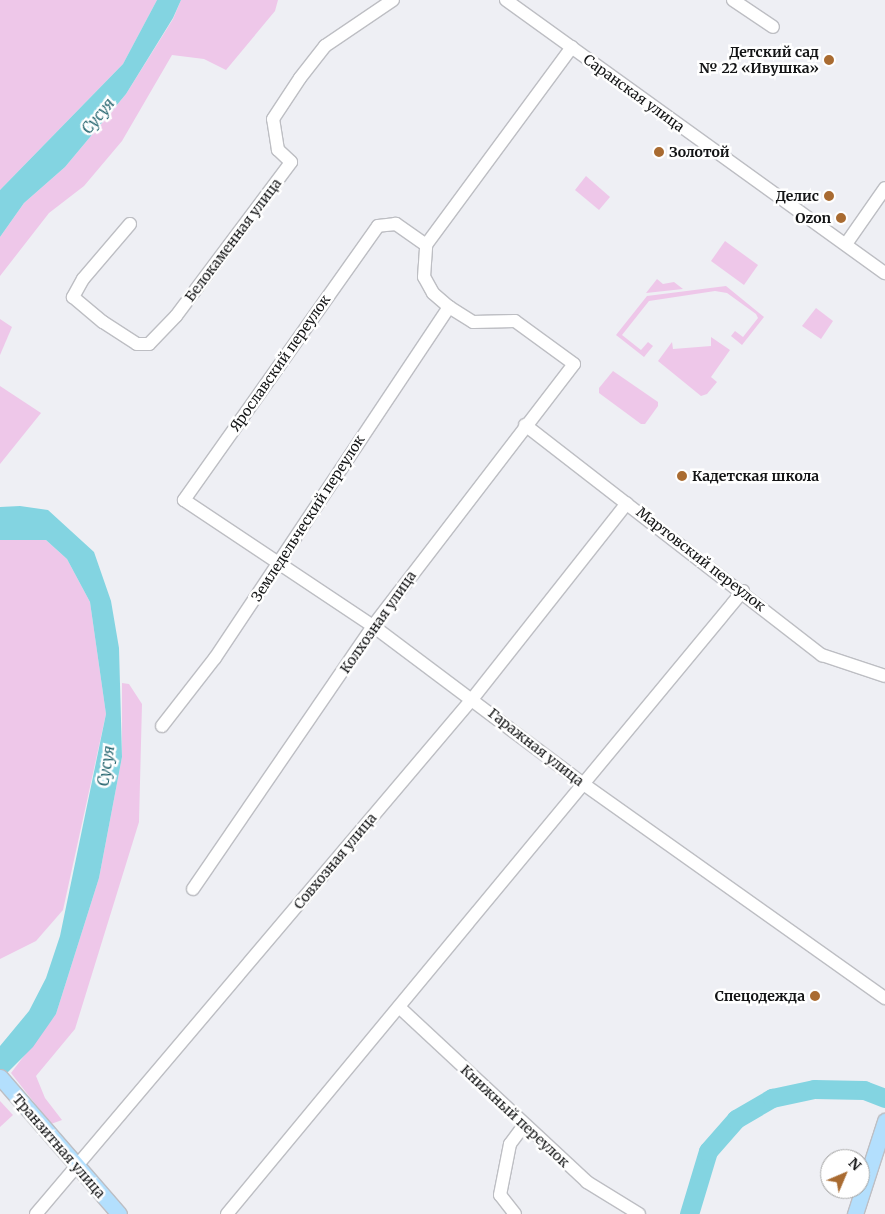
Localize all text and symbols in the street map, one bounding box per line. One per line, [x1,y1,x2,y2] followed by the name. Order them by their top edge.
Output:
[699,44,819,76] place label: Детский сад № 22 «Ивушка»
[580,51,688,135] street label: Саранская улица
[823,54,835,66] marker: Детский сад № 22 «Ивушка»
[78,95,118,137] water label: Сусуя
[669,144,730,160] place label: Золотой
[653,146,665,158] marker: Золотой
[181,175,285,305] street label: Белокаменная улица
[776,188,819,204] place label: Делис
[823,190,835,202] marker: Делис
[795,210,831,226] place label: Ozon
[835,212,847,224] marker: Ozon
[226,291,334,435] street label: Ярославский переулок
[248,432,368,604] street label: Земледельческий переулок
[692,468,819,484] place label: Кадетская школа
[676,470,688,482] marker: Кадетская школа
[633,503,769,615] street label: Мартовский переулок
[336,568,420,676] street label: Колхозная улица
[485,704,587,790] street label: Гаражная улица
[94,744,118,788] water label: Сусуя
[290,810,380,912] street label: Совхозная улица
[715,988,805,1004] place label: Спецодежда
[809,990,821,1002] marker: Спецодежда
[457,1061,573,1171] street label: Книжный переулок
[9,1090,109,1202] street label: Транзитная улица
[820,1149,870,1199] north arrow
[845,1154,865,1174] text: N

